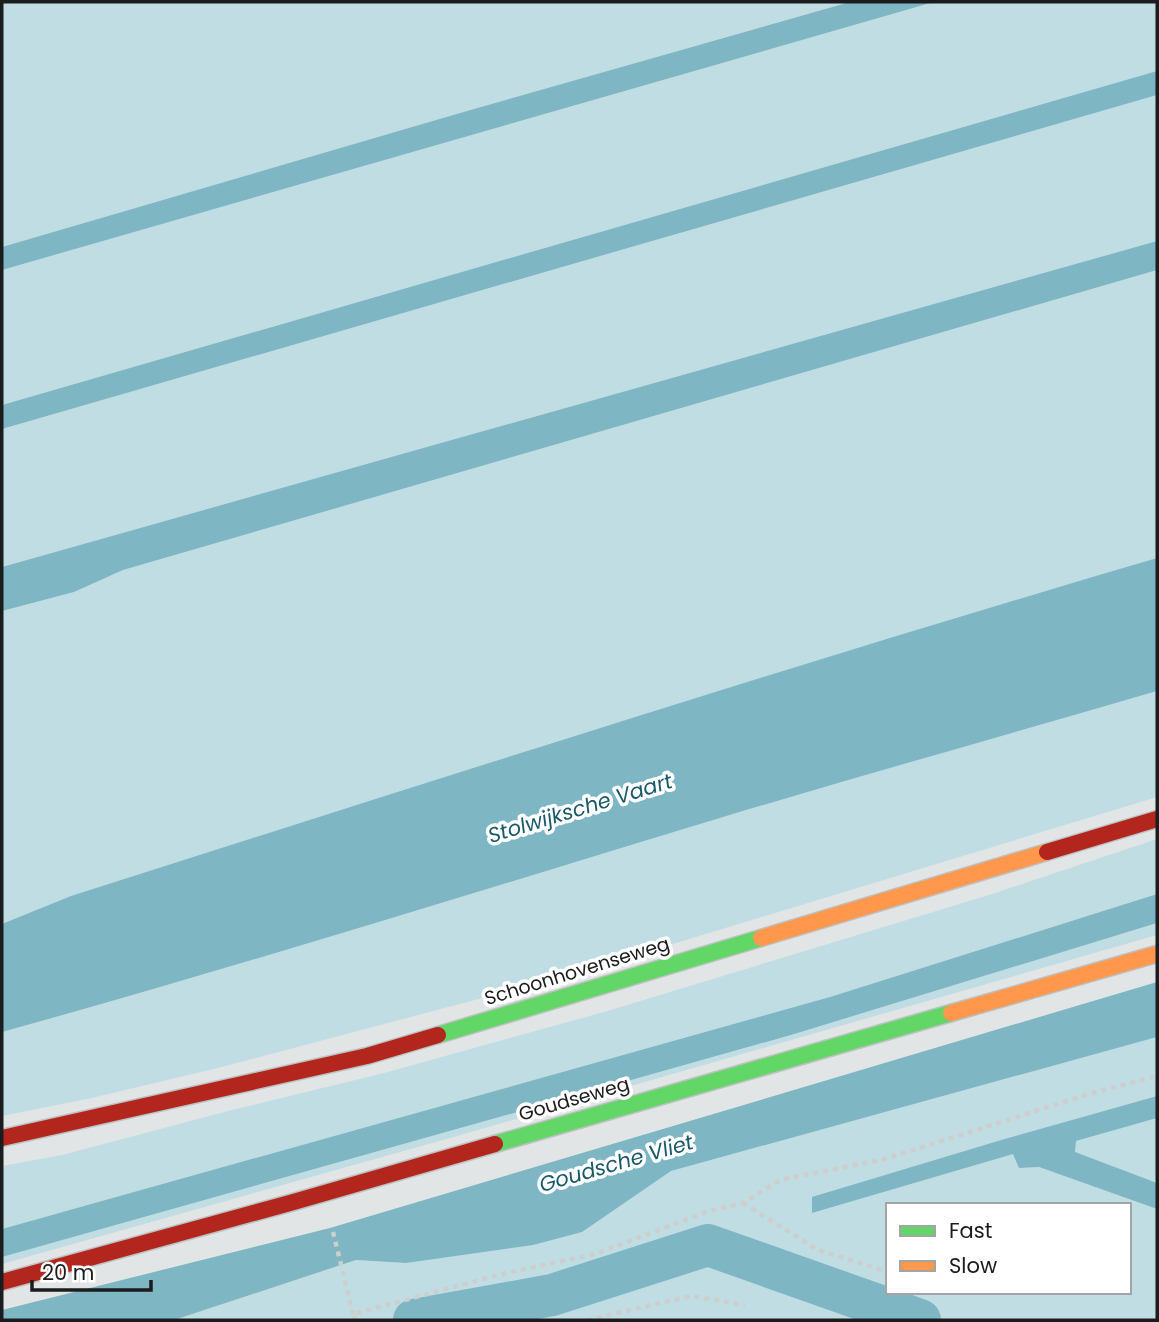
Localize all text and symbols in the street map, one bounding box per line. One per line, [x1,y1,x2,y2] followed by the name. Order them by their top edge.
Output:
[484,766,676,850] water label: Stolwijksche Vaart
[481,930,673,1012] street label: Schoonhovenseweg
[516,1070,632,1128] street label: Goudseweg
[536,1127,697,1199] water label: Goudsche Vliet
[886,1203,1131,1294] legend
[949,1216,992,1245] text: Fast
[32,1248,150,1292] scale bar
[949,1251,997,1280] text: Slow
[42,1258,95,1287] text: 20 m

